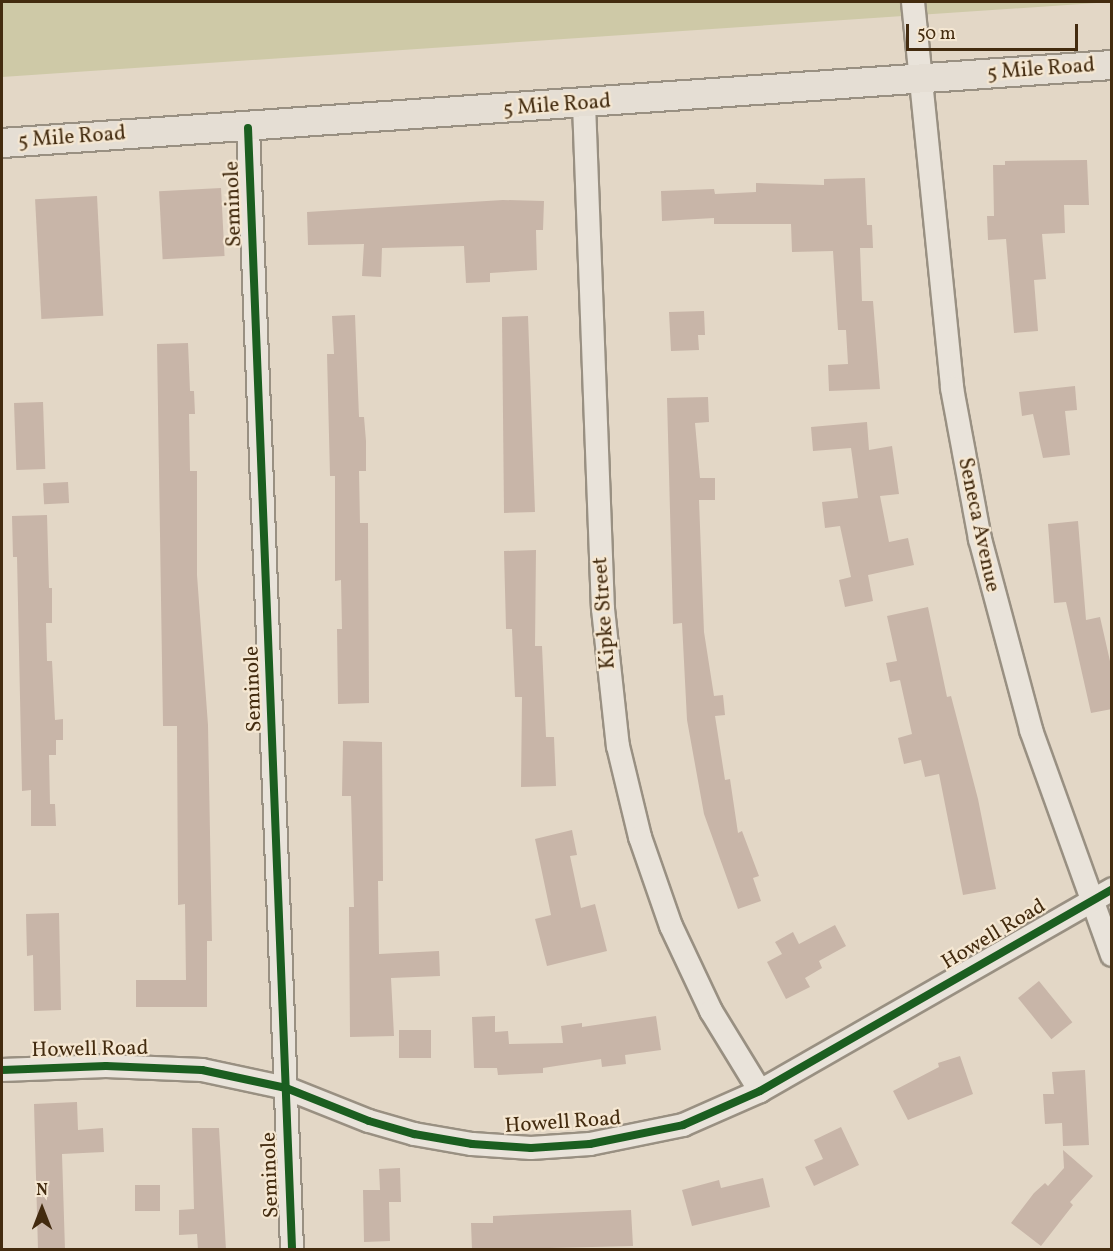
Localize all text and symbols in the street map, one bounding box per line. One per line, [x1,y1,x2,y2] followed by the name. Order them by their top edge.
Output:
[909,12,1082,50] scale bar
[917,22,956,47] text: 50 m
[986,54,1096,86] street label: 5 Mile Road
[502,90,612,122] street label: 5 Mile Road
[17,122,127,154] street label: 5 Mile Road
[220,160,248,248] street label: Seminole
[951,455,1005,595] street label: Seneca Avenue
[588,556,622,670] street label: Kipke Street
[240,645,268,733] street label: Seminole
[937,894,1051,976] street label: Howell Road
[31,1036,149,1064] street label: Howell Road
[504,1106,622,1140] street label: Howell Road
[257,1131,285,1219] street label: Seminole
[12,1179,72,1239] north arrow
[36,1180,48,1202] text: N

